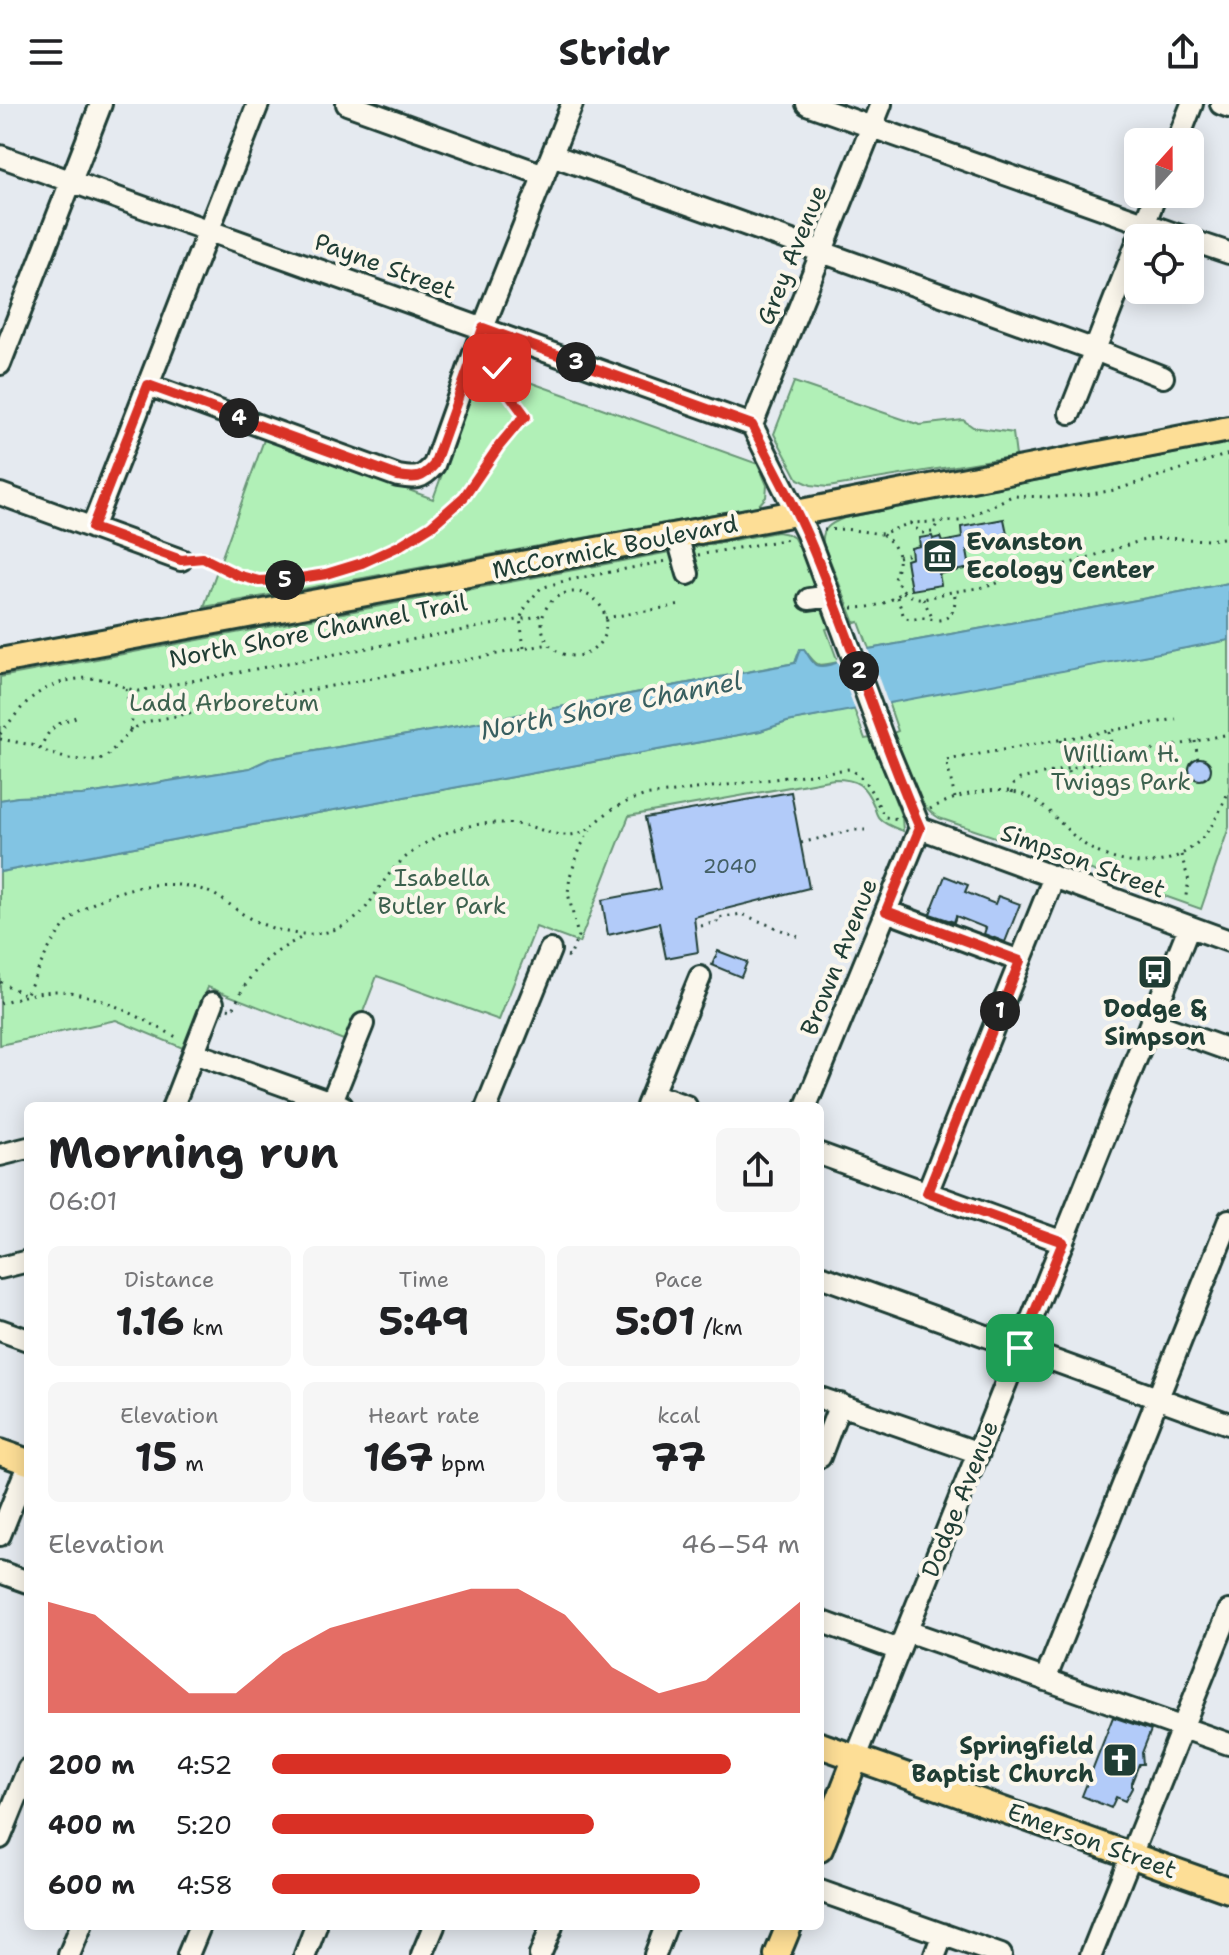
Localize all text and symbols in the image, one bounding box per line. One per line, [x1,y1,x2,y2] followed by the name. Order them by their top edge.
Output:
[559,28,670,77] text: Stridr
[24,30,68,74] icon: menu
[1161,30,1205,74] icon: share
[1124,128,1204,208] north arrow
[1124,128,1204,304] map controls
[749,180,835,330] street label: Grey Avenue
[1124,224,1204,304] button: locate
[310,226,460,306] street label: Payne Street
[463,334,531,402] pin
[556,342,596,382] pin: 3
[475,346,519,390] icon: check
[568,347,584,376] text: 3
[219,398,259,438] pin: 4
[231,403,247,432] text: 4
[490,508,740,586] street label: McCormick Boulevard
[966,526,1155,586] place label: Evanston Ecology Center
[921,537,959,575] museum icon: Evanston Ecology Center
[265,560,305,600] pin: 5
[278,565,292,594] text: 5
[166,586,471,676] street label: North Shore Channel Trail
[839,651,879,691] pin: 2
[851,656,867,685] text: 2
[477,662,745,748] water label: North Shore Channel
[129,687,319,719] park label: Ladd Arboretum
[1051,738,1191,798] park label: William H. Twiggs Park
[996,816,1170,906] street label: Simpson Street
[703,853,757,879] house number: 2040
[377,862,507,922] park label: Isabella Butler Park
[793,874,885,1040] street label: Brown Avenue
[1136,953,1174,991] bus stop icon: Dodge & Simpson
[980,991,1020,1031] pin: 1
[1103,993,1207,1053] place label: Dodge & Simpson
[995,996,1005,1025] text: 1
[48,1123,339,1182] text: Morning run
[716,1128,800,1212] button: share
[48,1183,118,1218] text: 06:01
[124,1265,214,1294] text: Distance
[399,1265,449,1294] text: Time
[654,1265,703,1294] text: Pace
[115,1294,185,1348] text: 1.16
[379,1294,469,1348] text: 5:49
[615,1294,696,1348] text: 5:01
[185,1313,223,1342] text: km
[696,1313,743,1342] text: /km
[986,1314,1054,1382] pin
[998,1326,1042,1370] icon: arrive
[120,1401,219,1430] text: Elevation
[368,1401,480,1430] text: Heart rate
[657,1401,700,1430] text: kcal
[914,1416,1006,1582] street label: Dodge Avenue
[135,1430,178,1484] text: 15
[363,1430,433,1484] text: 167
[651,1430,706,1484] text: 77
[178,1449,204,1478] text: m
[433,1449,485,1478] text: bpm
[48,1526,164,1561] text: Elevation
[681,1526,800,1561] text: 46–54 m
[912,1730,1094,1790] place label: Springfield Baptist Church
[1101,1741,1139,1779] church icon: Springfield Baptist Church
[48,1747,135,1782] text: 200 m
[176,1747,232,1782] text: 4:52
[1003,1796,1181,1886] street label: Emerson Street
[48,1807,135,1842] text: 400 m
[176,1807,232,1842] text: 5:20
[48,1867,135,1902] text: 600 m
[176,1867,233,1902] text: 4:58

